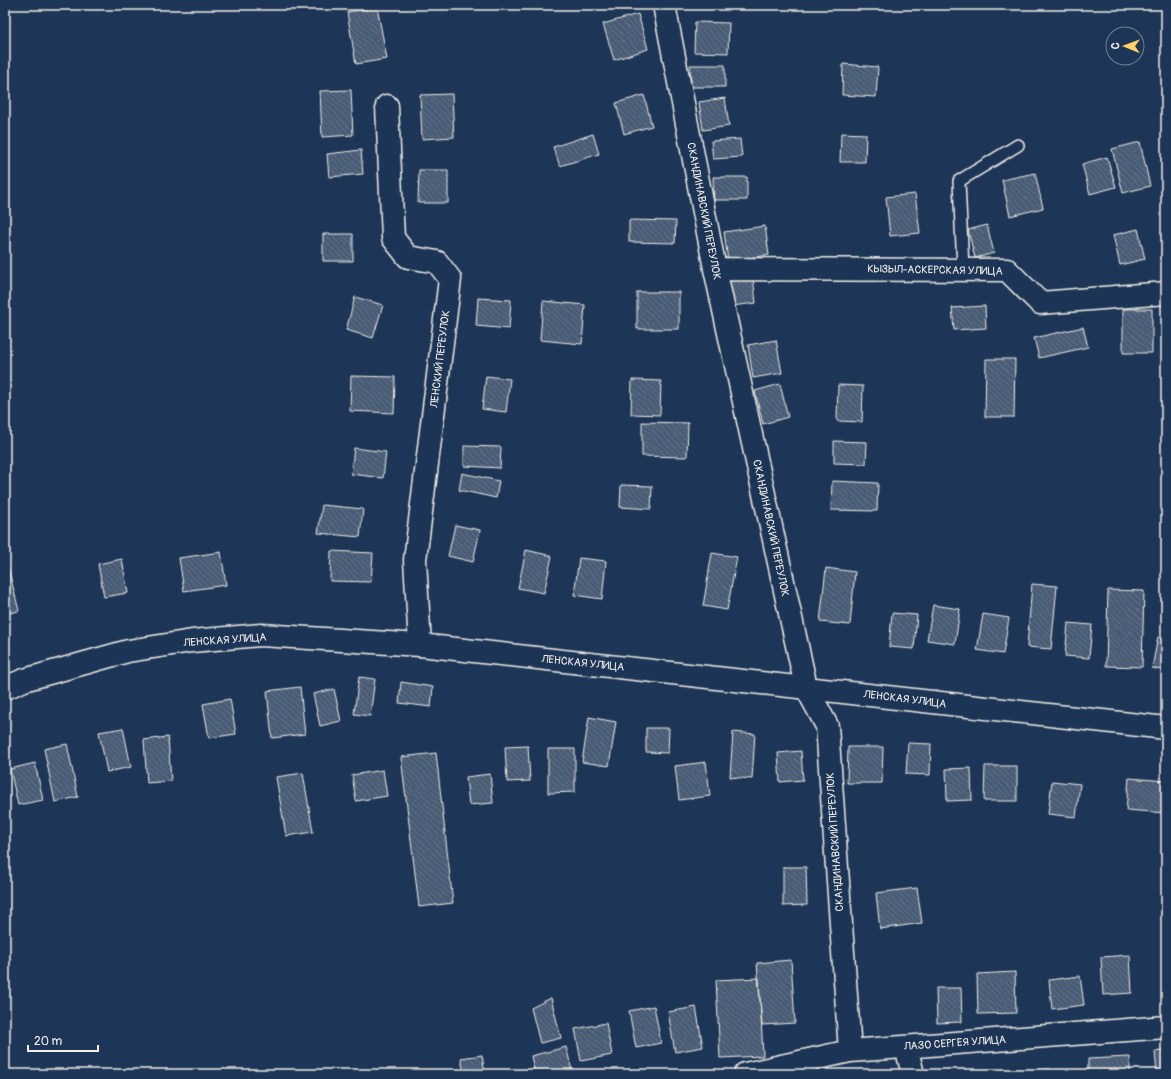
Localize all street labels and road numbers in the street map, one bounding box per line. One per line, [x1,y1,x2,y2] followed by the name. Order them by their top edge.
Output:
[684,141,724,281] street label: СКАНДИНАВСКИЙ ПЕРЕУЛОК
[867,262,1003,278] street label: КЫЗЫЛ-АСКЕРСКАЯ УЛИЦА
[427,310,452,409] street label: ЛЕНСКИЙ ПЕРЕУЛОК
[750,458,792,598] street label: СКАНДИНАВСКИЙ ПЕРЕУЛОК
[182,631,267,649] street label: ЛЕНСКАЯ УЛИЦА
[540,652,625,674] street label: ЛЕНСКАЯ УЛИЦА
[862,687,947,711] street label: ЛЕНСКАЯ УЛИЦА
[824,772,846,912] street label: СКАНДИНАВСКИЙ ПЕРЕУЛОК
[903,1033,1006,1053] street label: ЛАЗО СЕРГЕЯ УЛИЦА

